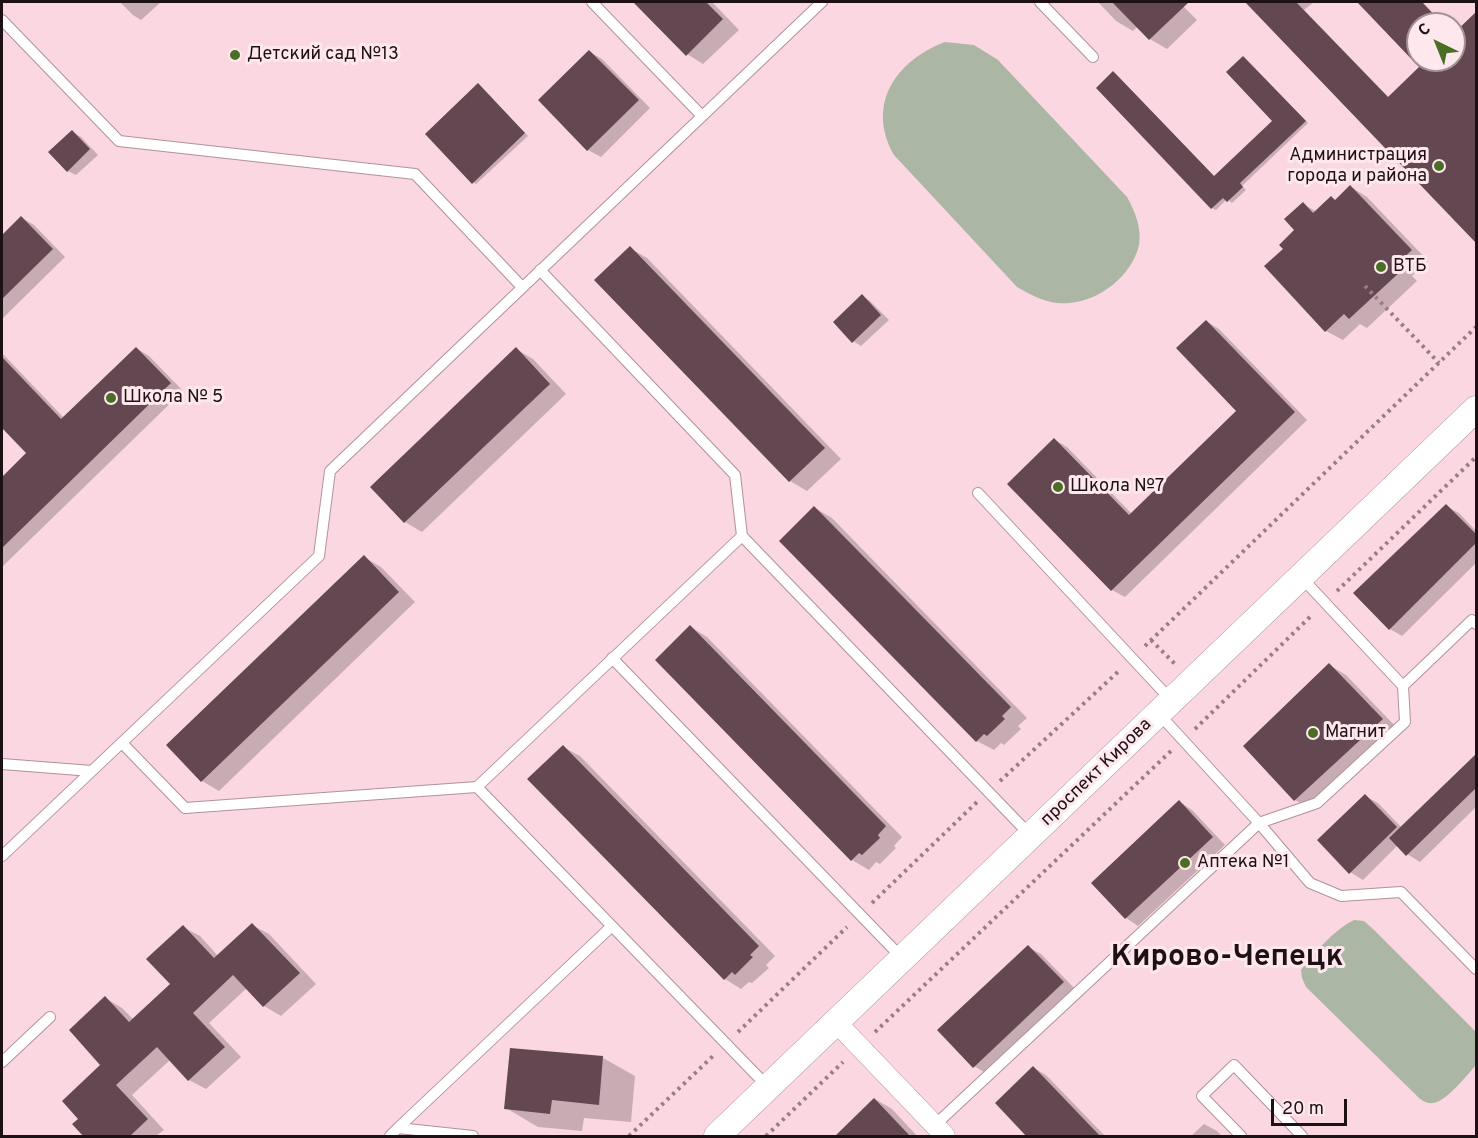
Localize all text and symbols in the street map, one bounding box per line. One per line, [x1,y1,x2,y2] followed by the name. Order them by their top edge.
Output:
[1406,12,1466,72] north arrow
[1415,20,1436,41] text: С
[247,44,399,66] place label: Детский сад №13
[228,48,242,62] marker: Детский сад №13
[1287,145,1427,188] place label: Администрация города и района
[1432,159,1446,173] marker: Администрация города и района
[1393,256,1427,278] place label: ВТБ
[1374,260,1388,274] marker: ВТБ
[123,387,223,409] place label: Школа № 5
[104,391,118,405] marker: Школа № 5
[1070,476,1164,498] place label: Школа №7
[1051,480,1065,494] marker: Школа №7
[1037,715,1157,831] street label: проспект Кирова
[1325,722,1386,744] place label: Магнит
[1306,726,1320,740] marker: Магнит
[1197,852,1289,874] place label: Аптека №1
[1178,856,1192,870] marker: Аптека №1
[1111,941,1343,977] district label: Кирово-Чепецк
[1274,1087,1350,1125] scale bar
[1282,1098,1324,1121] text: 20 m

